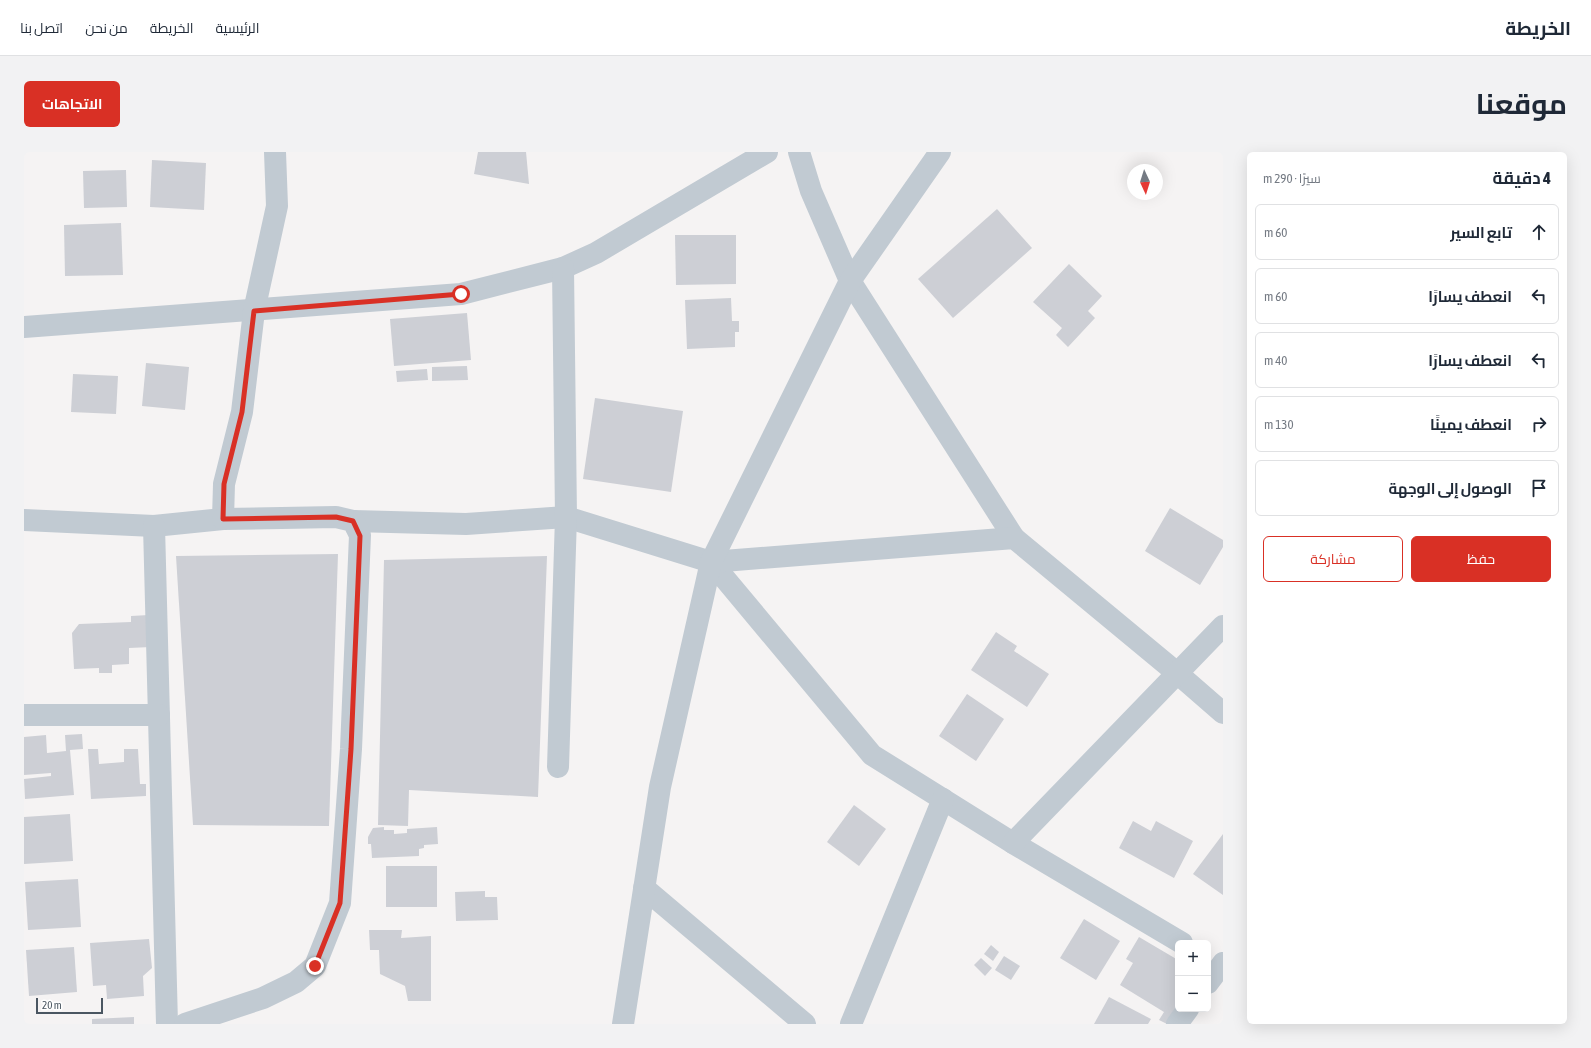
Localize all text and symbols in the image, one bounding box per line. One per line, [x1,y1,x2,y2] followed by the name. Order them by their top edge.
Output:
[1505,17,1571,39] text: الخريطة
[20,20,63,36] text: اتصل بنا
[85,20,128,36] text: من نحن
[150,20,194,36] text: الخريطة
[216,20,259,36] text: الرئيسية
[24,81,120,127] button: الاتجاهات
[1476,88,1567,120] text: موقعنا
[1127,164,1163,200] north arrow
[1493,168,1551,188] text: 4 دقيقة
[1263,171,1321,186] text: سيرًا · 290 m
[1528,221,1550,243] icon: ahead
[1450,224,1512,241] text: تابع السير
[1264,225,1287,240] text: 60 m
[452,285,470,303] route start
[1528,285,1550,307] icon: left
[1428,288,1512,305] text: انعطف يسارًا
[1264,289,1287,304] text: 60 m
[1528,349,1550,371] icon: left
[1428,352,1512,369] text: انعطف يسارًا
[1264,353,1287,368] text: 40 m
[1528,413,1550,435] icon: right
[1430,416,1512,433] text: انعطف يمينًا
[1264,417,1294,432] text: 130 m
[1528,477,1550,499] icon: arrive
[1388,480,1512,497] text: الوصول إلى الوجهة
[1263,536,1403,582] button: مشاركة
[1411,536,1551,582] button: حفظ
[1175,940,1211,1012] map controls
[1175,940,1211,976] button: +
[306,957,324,975] route end
[1175,976,1211,1012] button: −
[36,996,103,1015] scale bar
[42,999,62,1011] text: 20 m

